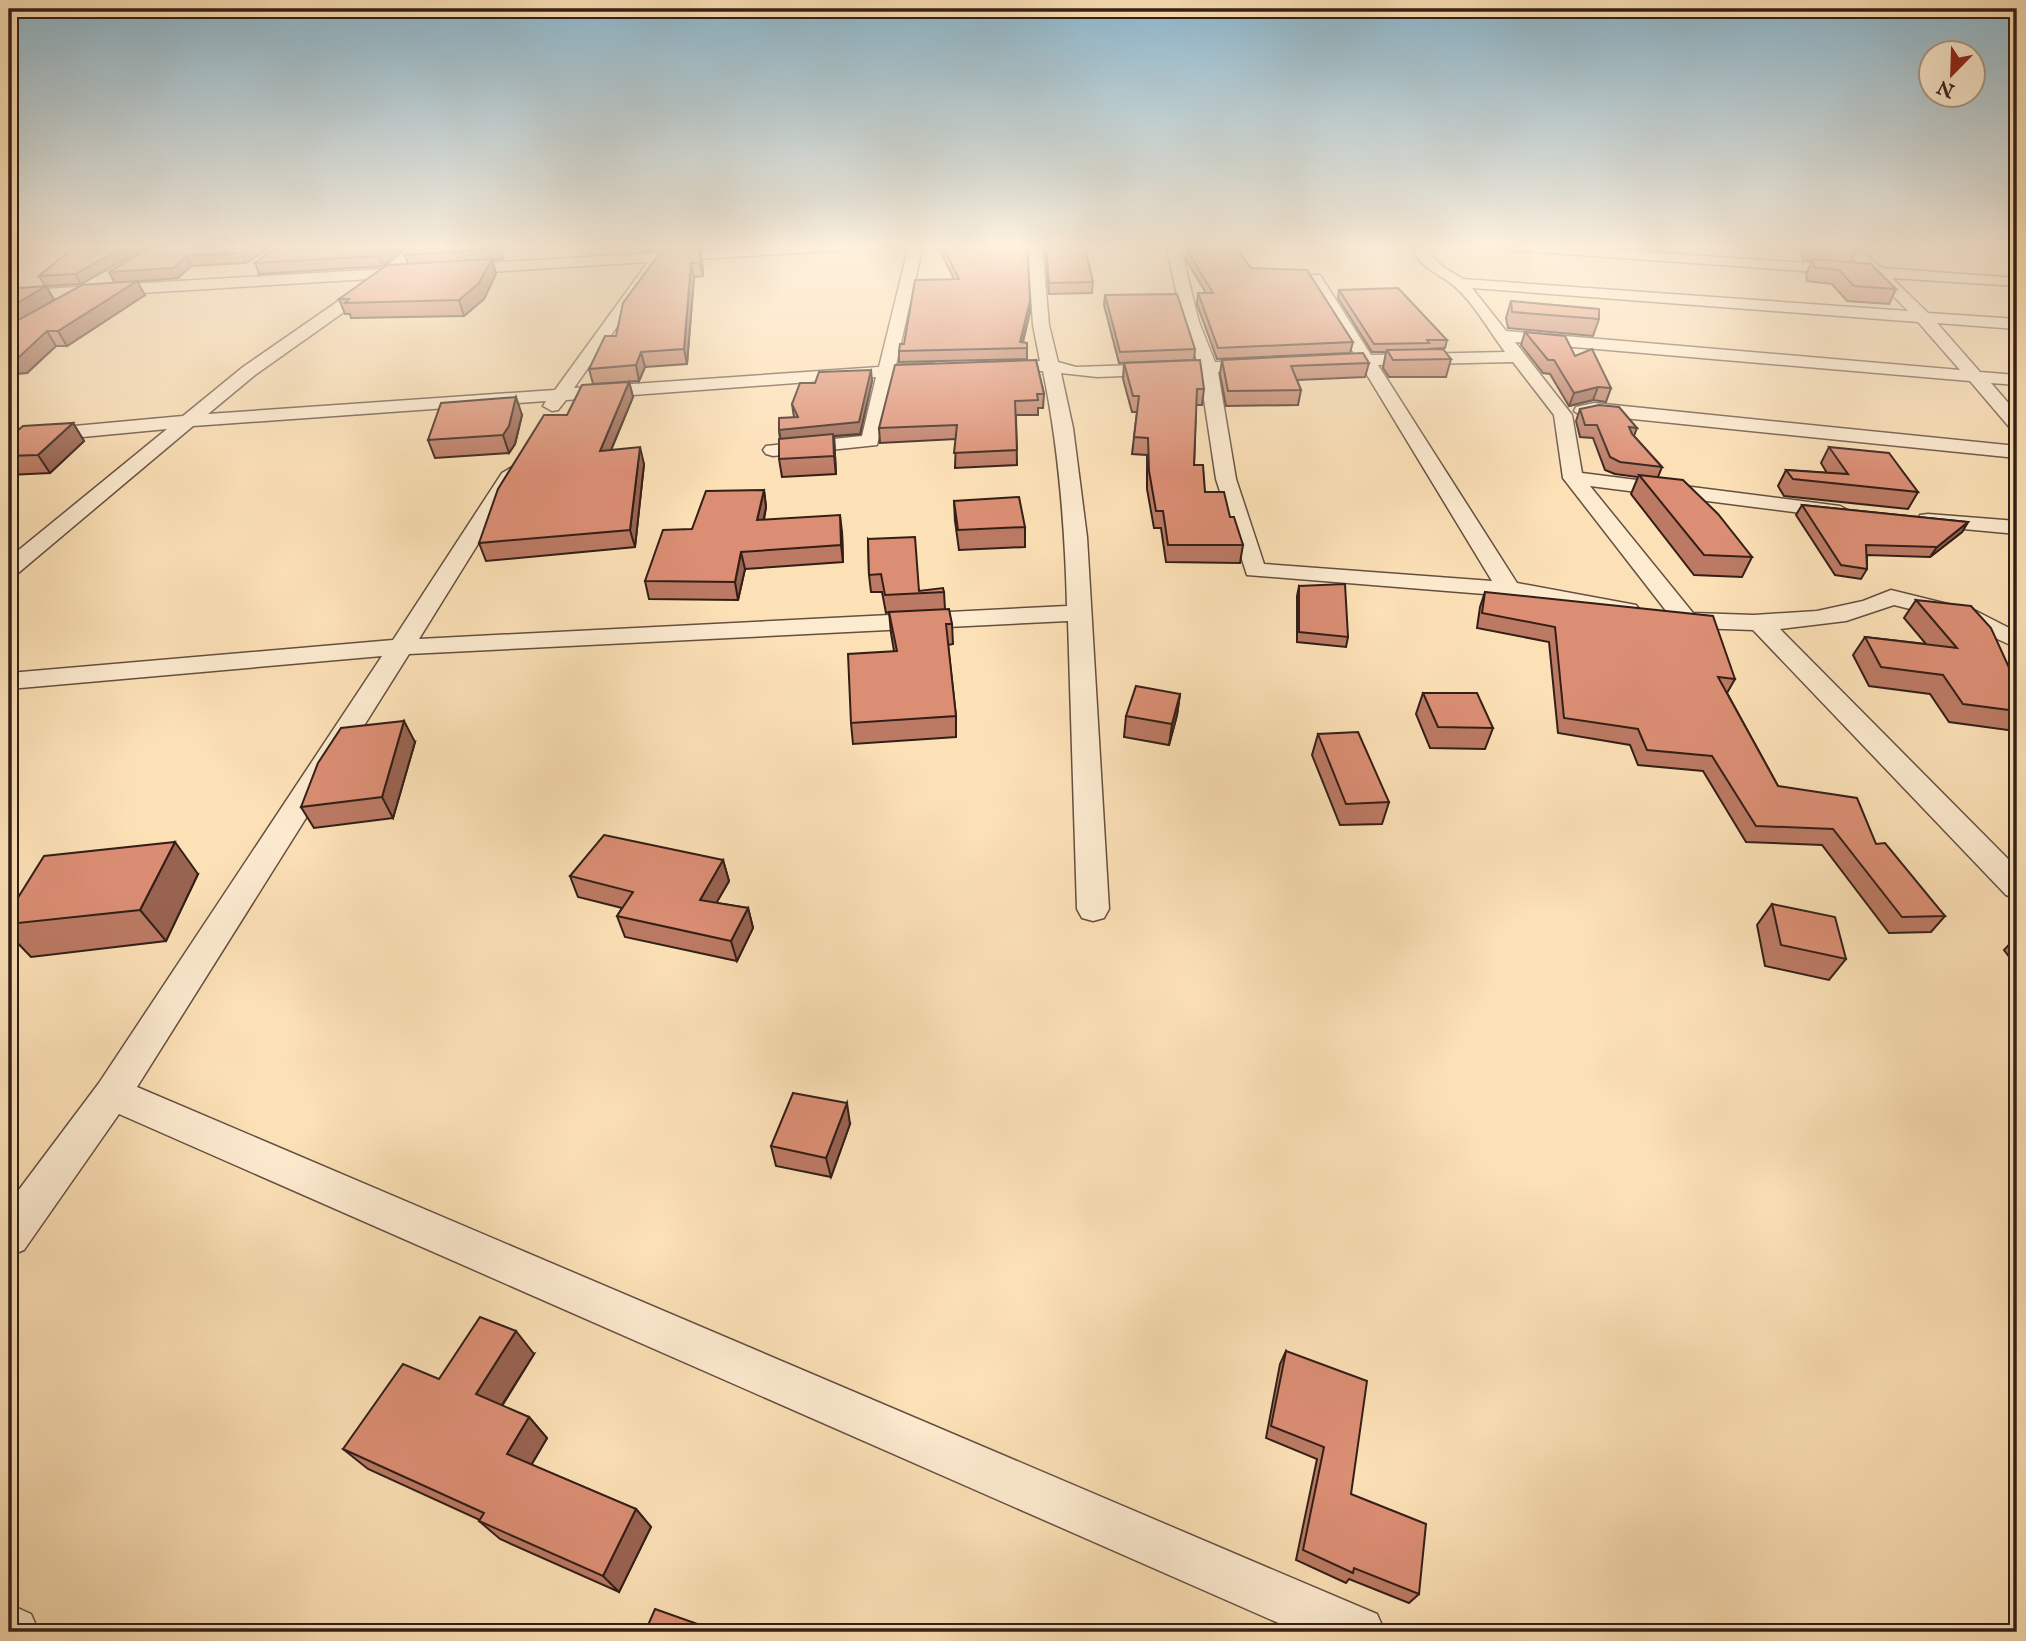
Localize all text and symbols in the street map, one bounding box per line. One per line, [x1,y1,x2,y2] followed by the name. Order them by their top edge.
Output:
[1918,38,1988,108] north arrow
[1933,73,1959,102] text: N

